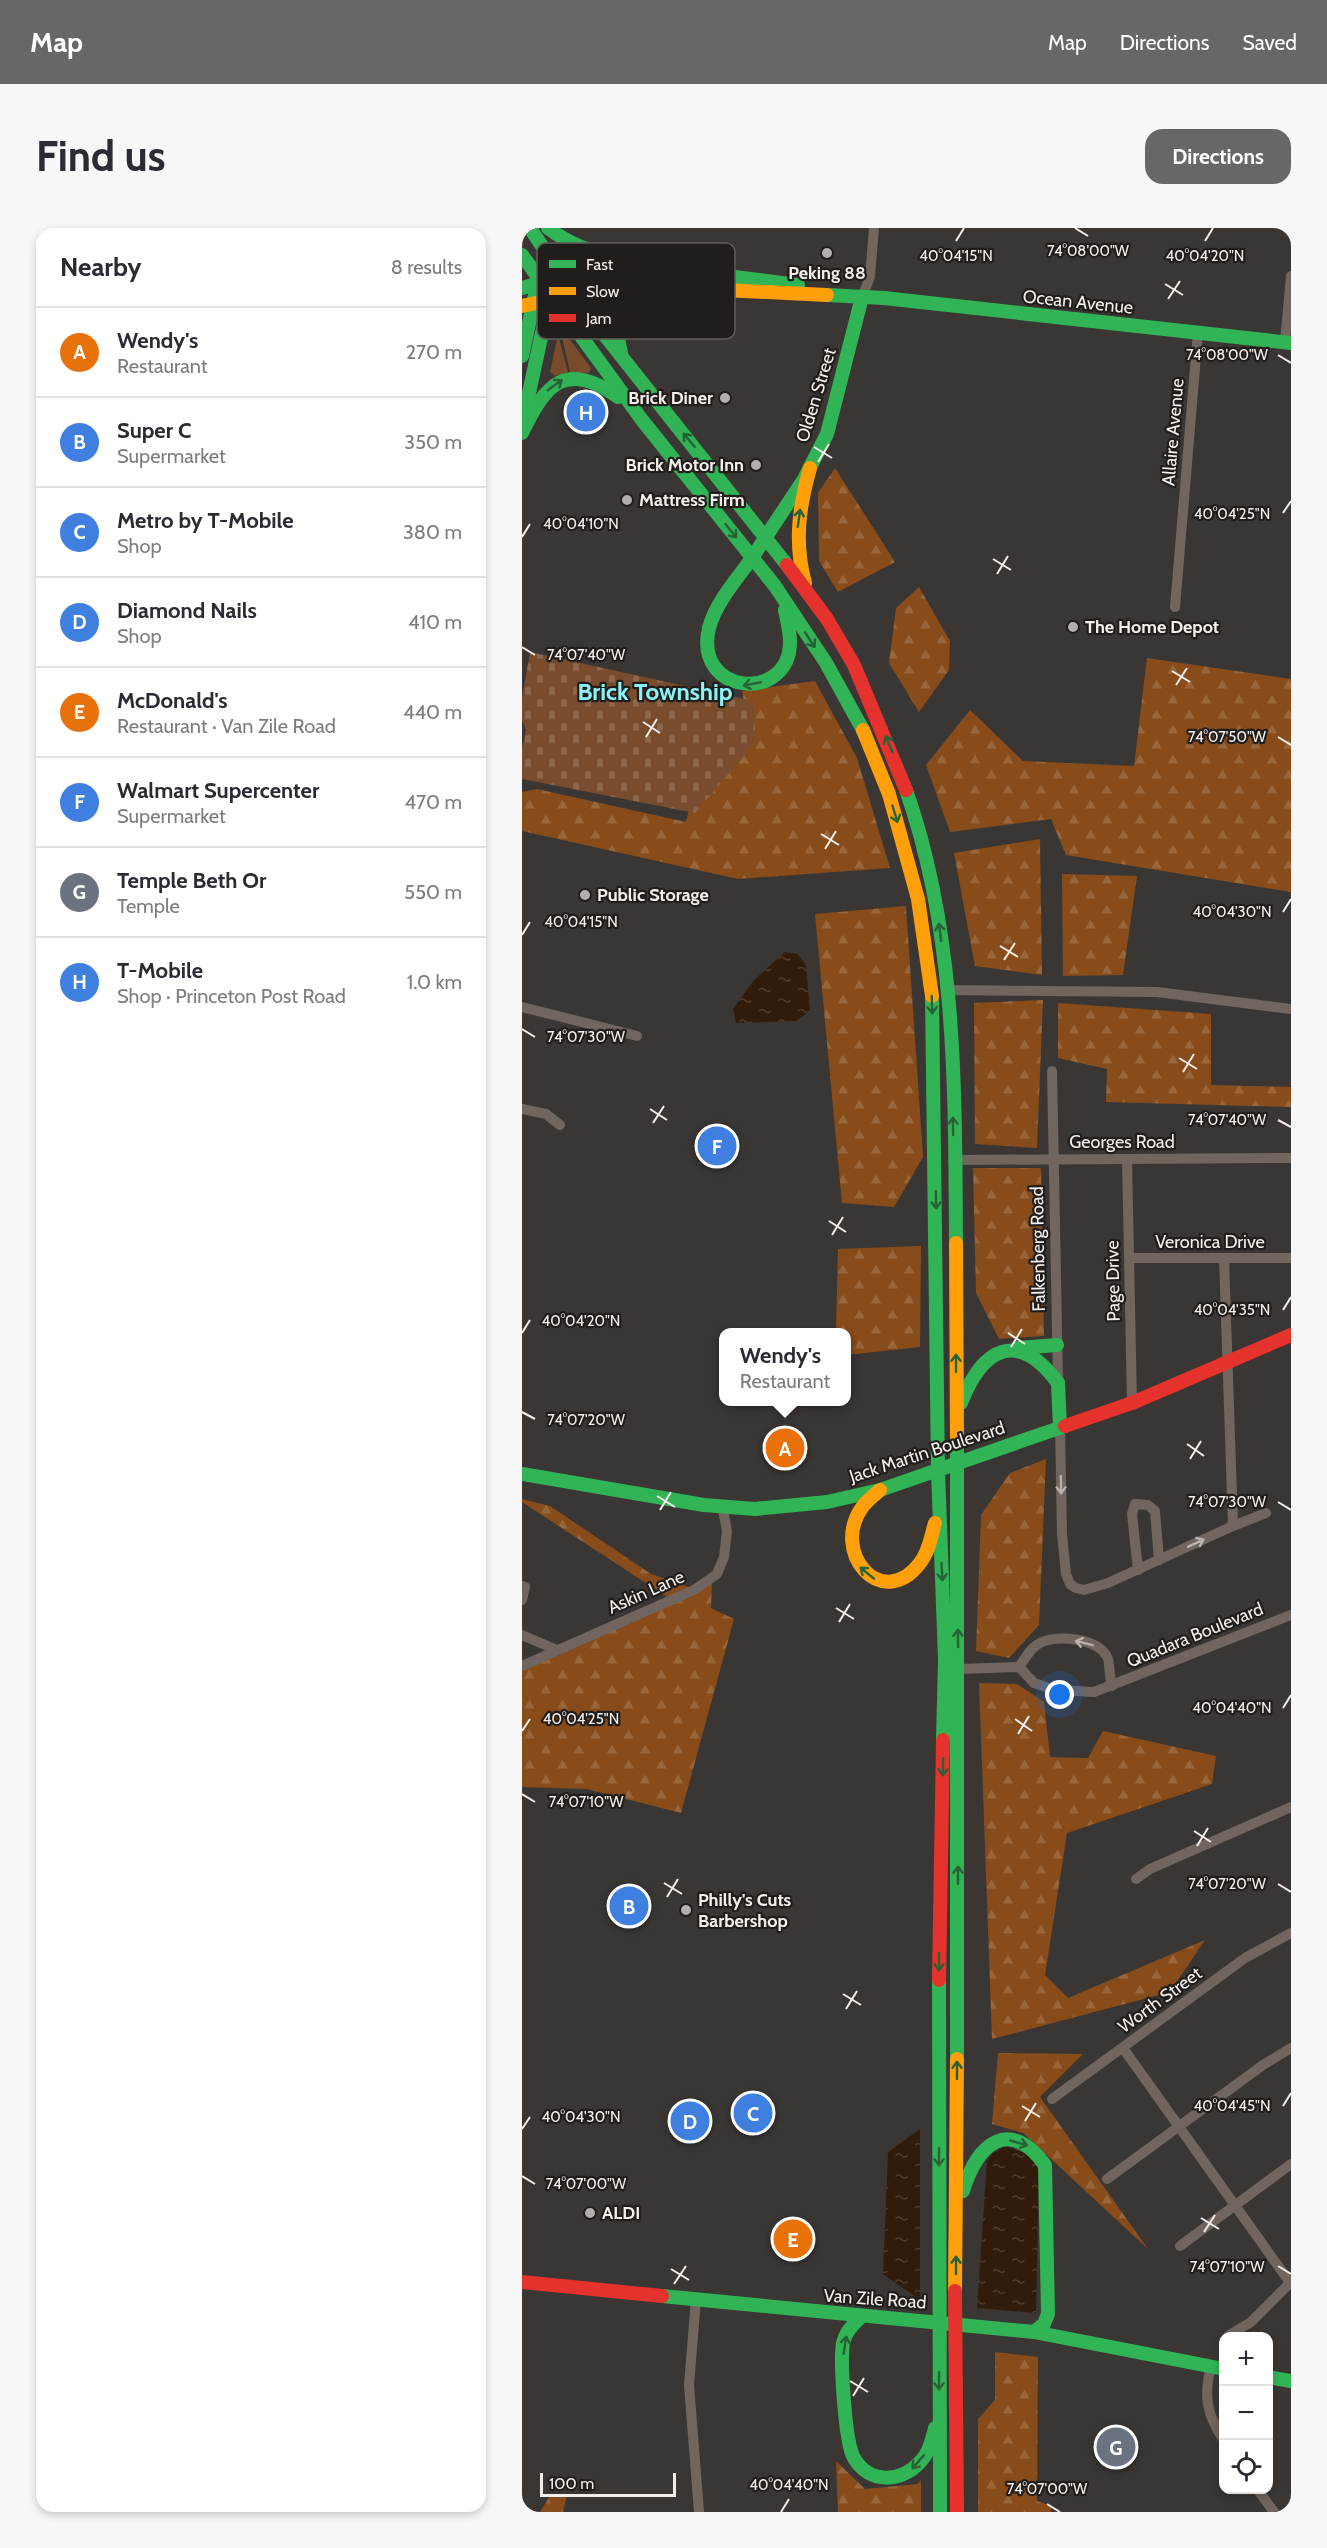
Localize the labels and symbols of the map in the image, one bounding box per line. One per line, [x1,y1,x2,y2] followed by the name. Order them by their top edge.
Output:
[1047,242,1130,260] text: 74°08'00"W
[537,243,735,339] legend
[820,246,834,260] marker: Peking 88
[919,247,993,265] text: 40°04'15"N
[1166,247,1244,265] text: 40°04'20"N
[586,255,614,274] text: Fast
[788,262,866,284] place label: Peking 88
[586,282,620,301] text: Slow
[1022,285,1134,319] street label: Ocean Avenue
[585,309,612,328] text: Jam
[791,345,841,445] street label: Olden Street
[1186,346,1269,364] text: 74°08'00"W
[1157,377,1189,487] street label: Allaire Avenue
[546,379,562,391] one-way arrow
[628,387,713,409] place label: Brick Diner
[566,390,606,435] pin: H
[718,391,732,405] marker: Brick Diner
[682,432,695,448] one-way arrow
[625,454,744,476] place label: Brick Motor Inn
[749,458,763,472] marker: Brick Motor Inn
[639,489,745,511] place label: Mattress Firm
[620,493,634,507] marker: Mattress Firm
[1194,505,1270,523] text: 40°04'25"N
[793,509,804,528] one-way arrow
[543,515,619,533] text: 40°04'10"N
[724,523,737,539] one-way arrow
[1085,616,1219,638] place label: The Home Depot
[1066,620,1080,634] marker: The Home Depot
[804,631,816,647] one-way arrow
[547,646,626,664] text: 74°07'40"W
[577,677,733,706] district label: Brick Township
[743,679,763,690] one-way arrow
[1188,728,1267,746] text: 74°07'50"W
[883,736,894,754] one-way arrow
[890,804,901,823] one-way arrow
[597,884,709,906] place label: Public Storage
[578,888,592,902] marker: Public Storage
[1192,903,1272,921] text: 40°04'30"N
[544,913,618,931] text: 40°04'15"N
[934,923,945,942] one-way arrow
[927,995,938,1015] one-way arrow
[547,1028,626,1046] text: 74°07'30"W
[1188,1111,1267,1129] text: 74°07'40"W
[947,1117,959,1137] one-way arrow
[698,1124,736,1168] pin: F
[1069,1131,1175,1153] street label: Georges Road
[1026,1186,1050,1312] street label: Falkenberg Road
[930,1190,942,1210] one-way arrow
[1155,1231,1265,1253] street label: Veronica Drive
[1101,1240,1125,1322] street label: Page Drive
[1194,1301,1270,1319] text: 40°04'35"N
[542,1312,620,1330] text: 40°04'20"N
[950,1354,962,1374] one-way arrow
[547,1411,626,1429] text: 74°07'20"W
[845,1416,1008,1488] street label: Jack Martin Boulevard
[766,1426,804,1470] pin: A
[1055,1475,1067,1495] one-way arrow
[1188,1493,1267,1511] text: 74°07'30"W
[1186,1537,1204,1548] one-way arrow
[937,1561,948,1581] one-way arrow
[604,1565,688,1619] street label: Askin Lane
[859,1567,875,1580] one-way arrow
[1124,1598,1266,1672] street label: Quadara Boulevard
[952,1629,964,1649] one-way arrow
[1075,1637,1094,1648] one-way arrow
[1045,1680,1074,1709] your location
[1192,1699,1272,1717] text: 40°04'40"N
[543,1710,619,1728] text: 40°04'25"N
[937,1756,948,1776] one-way arrow
[549,1793,624,1811] text: 74°07'10"W
[952,1866,964,1886] one-way arrow
[1188,1875,1267,1893] text: 74°07'20"W
[610,1884,648,1928] pin: B
[698,1889,792,1932] place label: Philly's Cuts Barbershop
[679,1903,693,1917] marker: Philly's Cuts Barbershop
[933,1951,945,1971] one-way arrow
[1114,1962,1206,2038] street label: Worth Street
[951,2061,963,2081] one-way arrow
[734,2090,772,2136] pin: C
[1194,2097,1270,2115] text: 40°04'45"N
[670,2098,710,2144] pin: D
[541,2108,621,2126] text: 40°04'30"N
[1009,2137,1028,2149] one-way arrow
[933,2146,945,2166] one-way arrow
[546,2175,627,2193] text: 74°07'00"W
[602,2202,640,2224] place label: ALDI
[583,2206,597,2220] marker: ALDI
[774,2216,812,2262] pin: E
[950,2256,961,2276] one-way arrow
[1190,2258,1265,2276] text: 74°07'10"W
[823,2284,927,2314] street label: Van Zile Road
[840,2336,851,2355] one-way arrow
[933,2370,945,2390] one-way arrow
[1096,2424,1136,2470] pin: G
[911,2454,925,2469] one-way arrow
[540,2470,676,2498] scale bar
[749,2476,829,2494] text: 40°04'40"N
[1007,2480,1088,2498] text: 74°07'00"W

